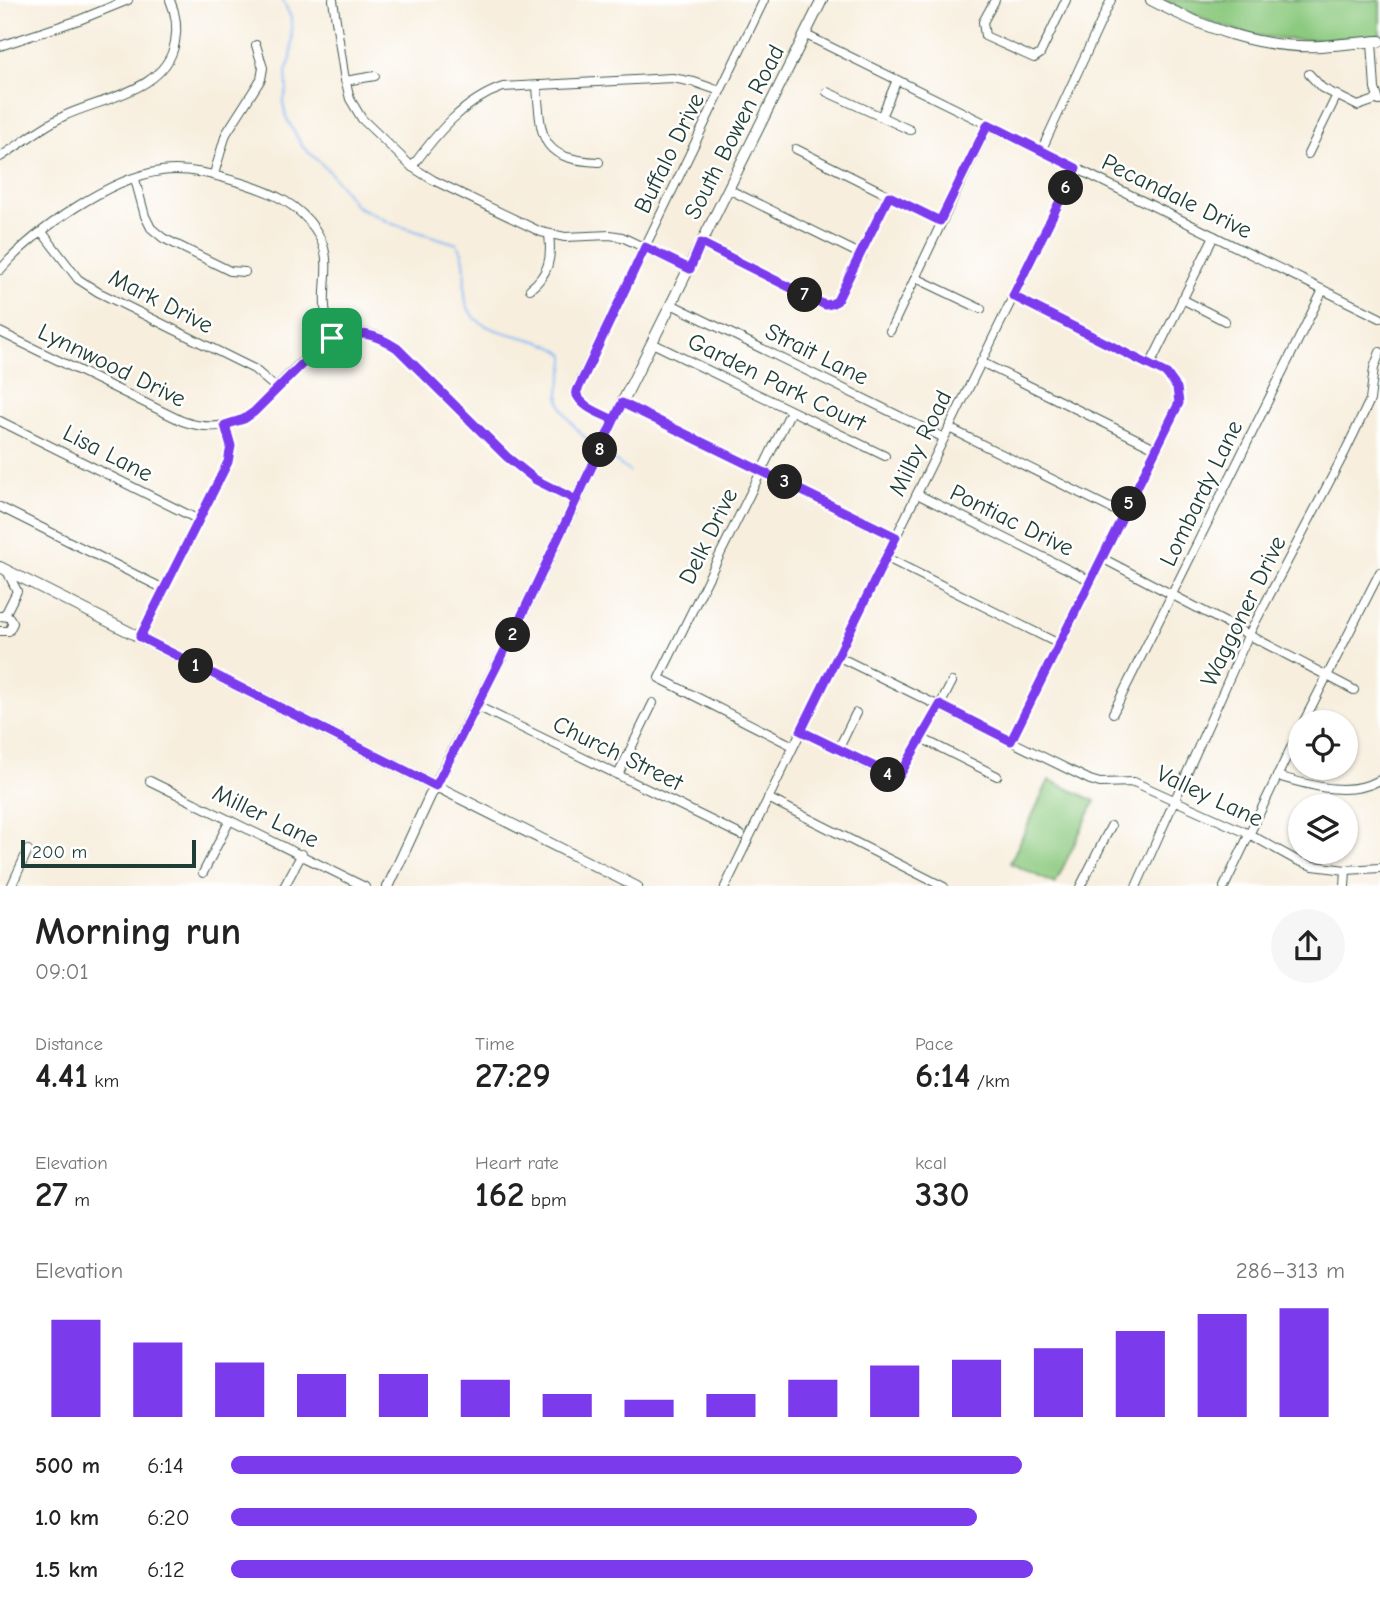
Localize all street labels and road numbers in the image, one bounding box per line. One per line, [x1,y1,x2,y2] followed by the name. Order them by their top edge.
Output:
[678,40,790,224] street label: South Bowen Road
[628,88,710,218] street label: Buffalo Drive
[1097,148,1257,244] street label: Pecandale Drive
[104,263,218,339] street label: Mark Drive
[34,317,190,413] street label: Lynnwood Drive
[761,317,873,391] street label: Strait Lane
[683,327,872,438] street label: Garden Park Court
[882,386,958,500] street label: Milby Road
[1154,415,1248,571] street label: Lombardy Lane
[58,418,158,488] street label: Lisa Lane
[945,478,1079,562] street label: Pontiac Drive
[673,483,743,589] street label: Delk Drive
[1194,531,1292,691] street label: Waggoner Drive
[548,709,689,797] street label: Church Street
[1152,759,1268,833] street label: Valley Lane
[208,778,324,854] street label: Miller Lane

